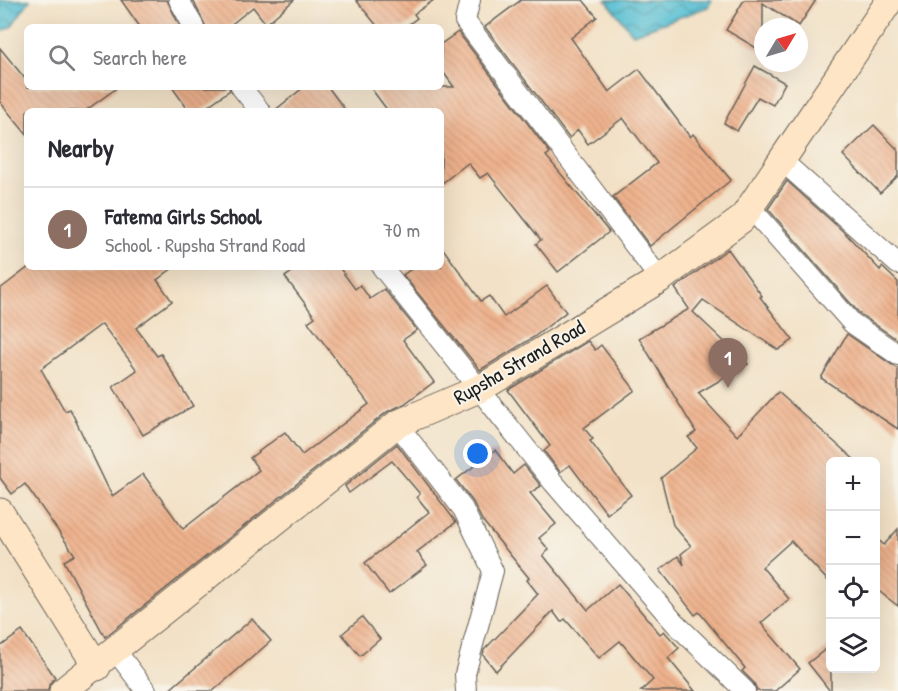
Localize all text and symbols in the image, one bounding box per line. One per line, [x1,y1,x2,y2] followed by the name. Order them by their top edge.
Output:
[754,18,808,72] north arrow
[24,24,444,90] search box
[45,41,78,74] icon: search
[93,42,187,72] text: Search here
[48,130,114,165] text: Nearby
[105,201,262,231] text: Fatema Girls School
[64,216,71,243] text: 1
[383,216,420,243] text: 70 m
[105,231,305,258] text: School · Rupsha Strand Road
[448,313,590,411] street label: Rupsha Strand Road
[708,338,748,388] pin: 1
[463,439,492,468] your location
[826,457,880,673] map controls
[826,457,880,511] button: +
[826,511,880,565] button: −
[826,565,880,619] button: locate
[826,619,880,673] button: layers

